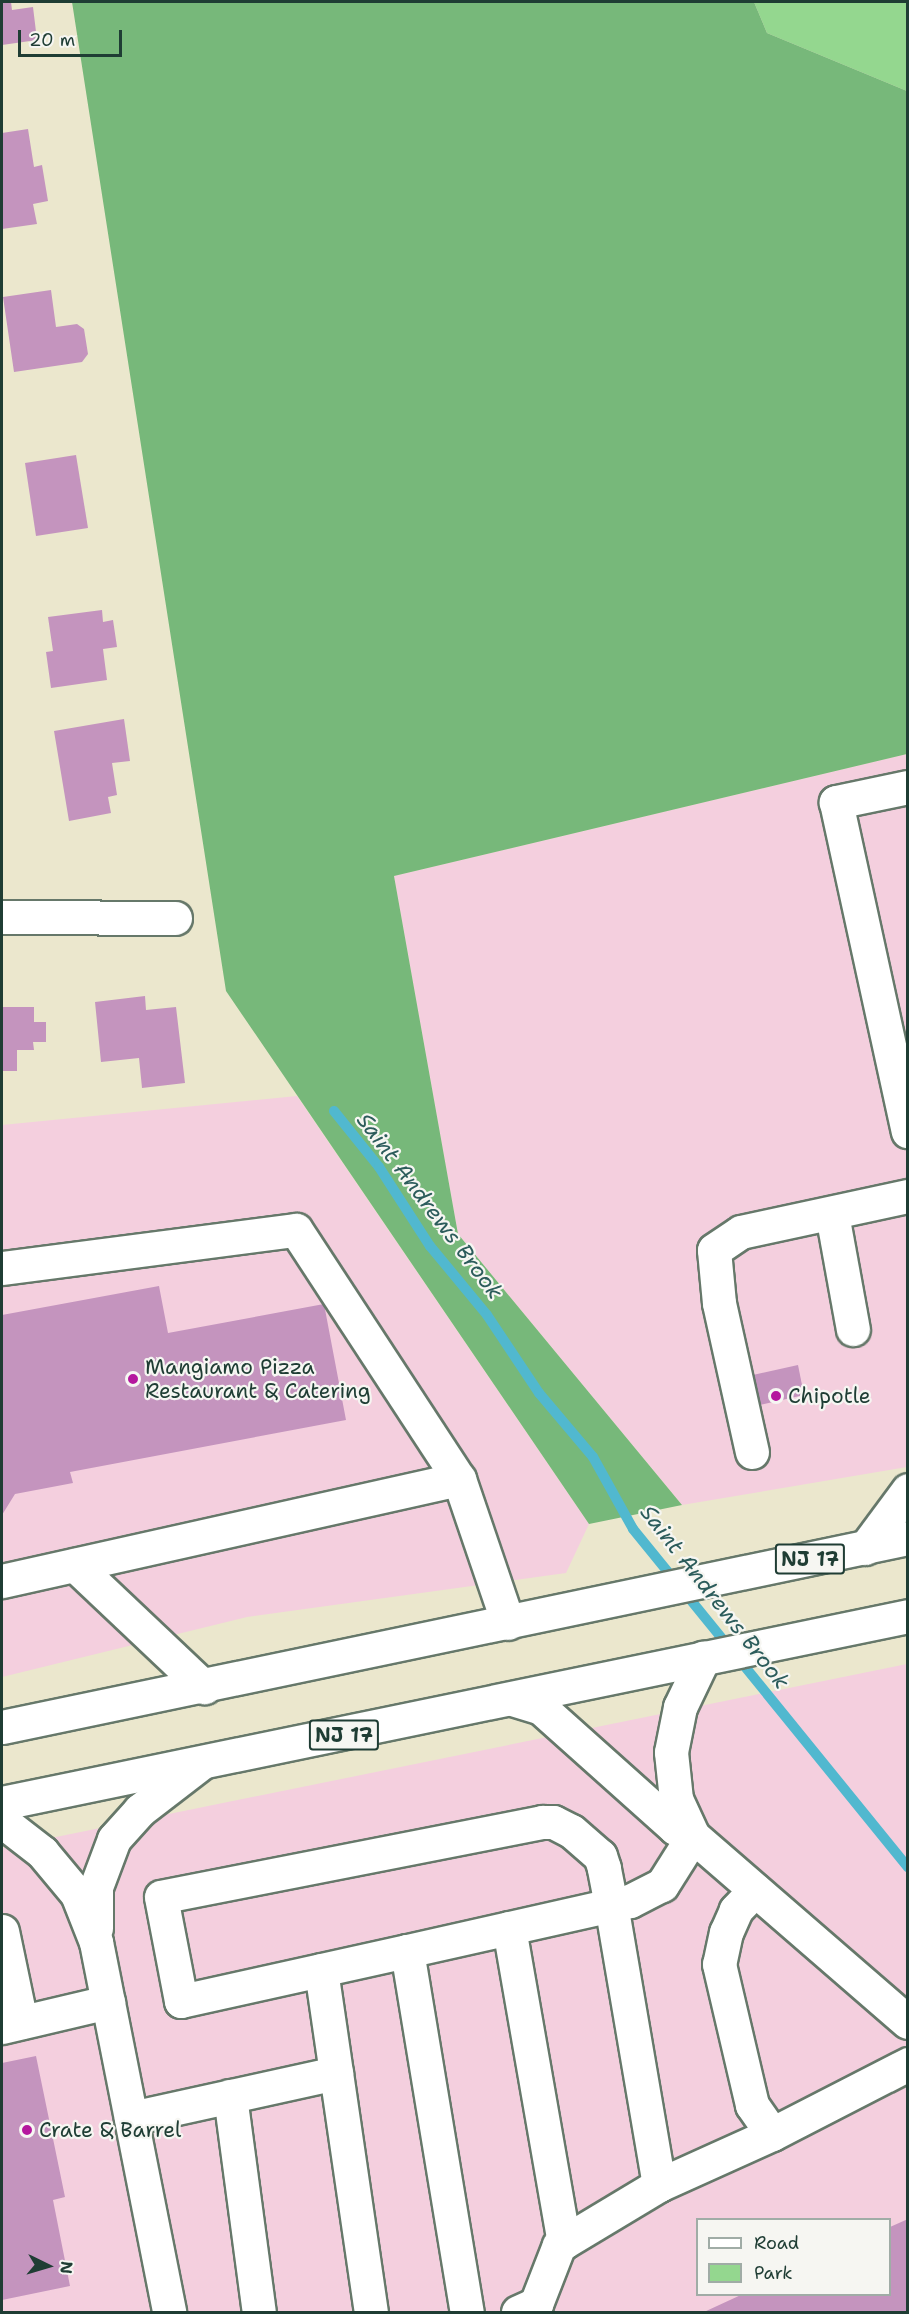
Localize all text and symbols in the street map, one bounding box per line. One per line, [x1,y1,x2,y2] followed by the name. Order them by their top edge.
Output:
[21,18,124,56] scale bar
[29,28,75,52] text: 20 m
[351,1108,509,1304] water label: Saint Andrews Brook
[145,1354,371,1404] place label: Mangiamo Pizza Restaurant & Catering
[126,1372,140,1386] marker: Mangiamo Pizza Restaurant & Catering
[788,1383,871,1409] place label: Chipotle
[769,1389,783,1403] marker: Chipotle
[635,1500,795,1694] water label: Saint Andrews Brook
[774,1542,846,1576] road number: NJ 17
[308,1718,380,1752] road number: NJ 17
[39,2117,181,2143] place label: Crate & Barrel
[20,2123,34,2137] marker: Crate & Barrel
[696,2218,891,2296] legend
[754,2231,799,2255] text: Road
[18,2236,78,2296] north arrow
[55,2260,77,2275] text: N
[754,2261,793,2285] text: Park

